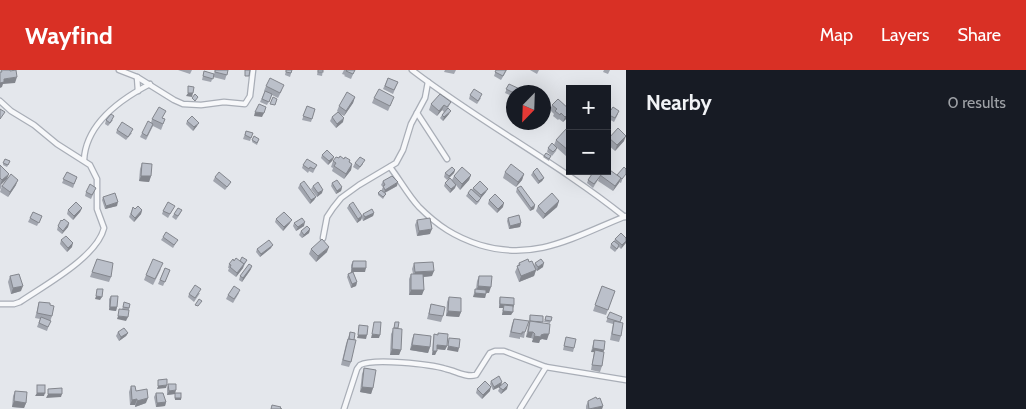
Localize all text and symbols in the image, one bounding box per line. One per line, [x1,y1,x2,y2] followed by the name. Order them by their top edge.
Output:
[25,21,113,50] text: Wayfind
[820,24,853,46] text: Map
[881,24,930,46] text: Layers
[958,24,1001,46] text: Share
[506,85,551,130] north arrow
[566,85,611,175] map controls
[566,85,611,130] button: +
[646,90,712,115] text: Nearby
[947,93,1006,112] text: 0 results
[566,130,611,175] button: −

